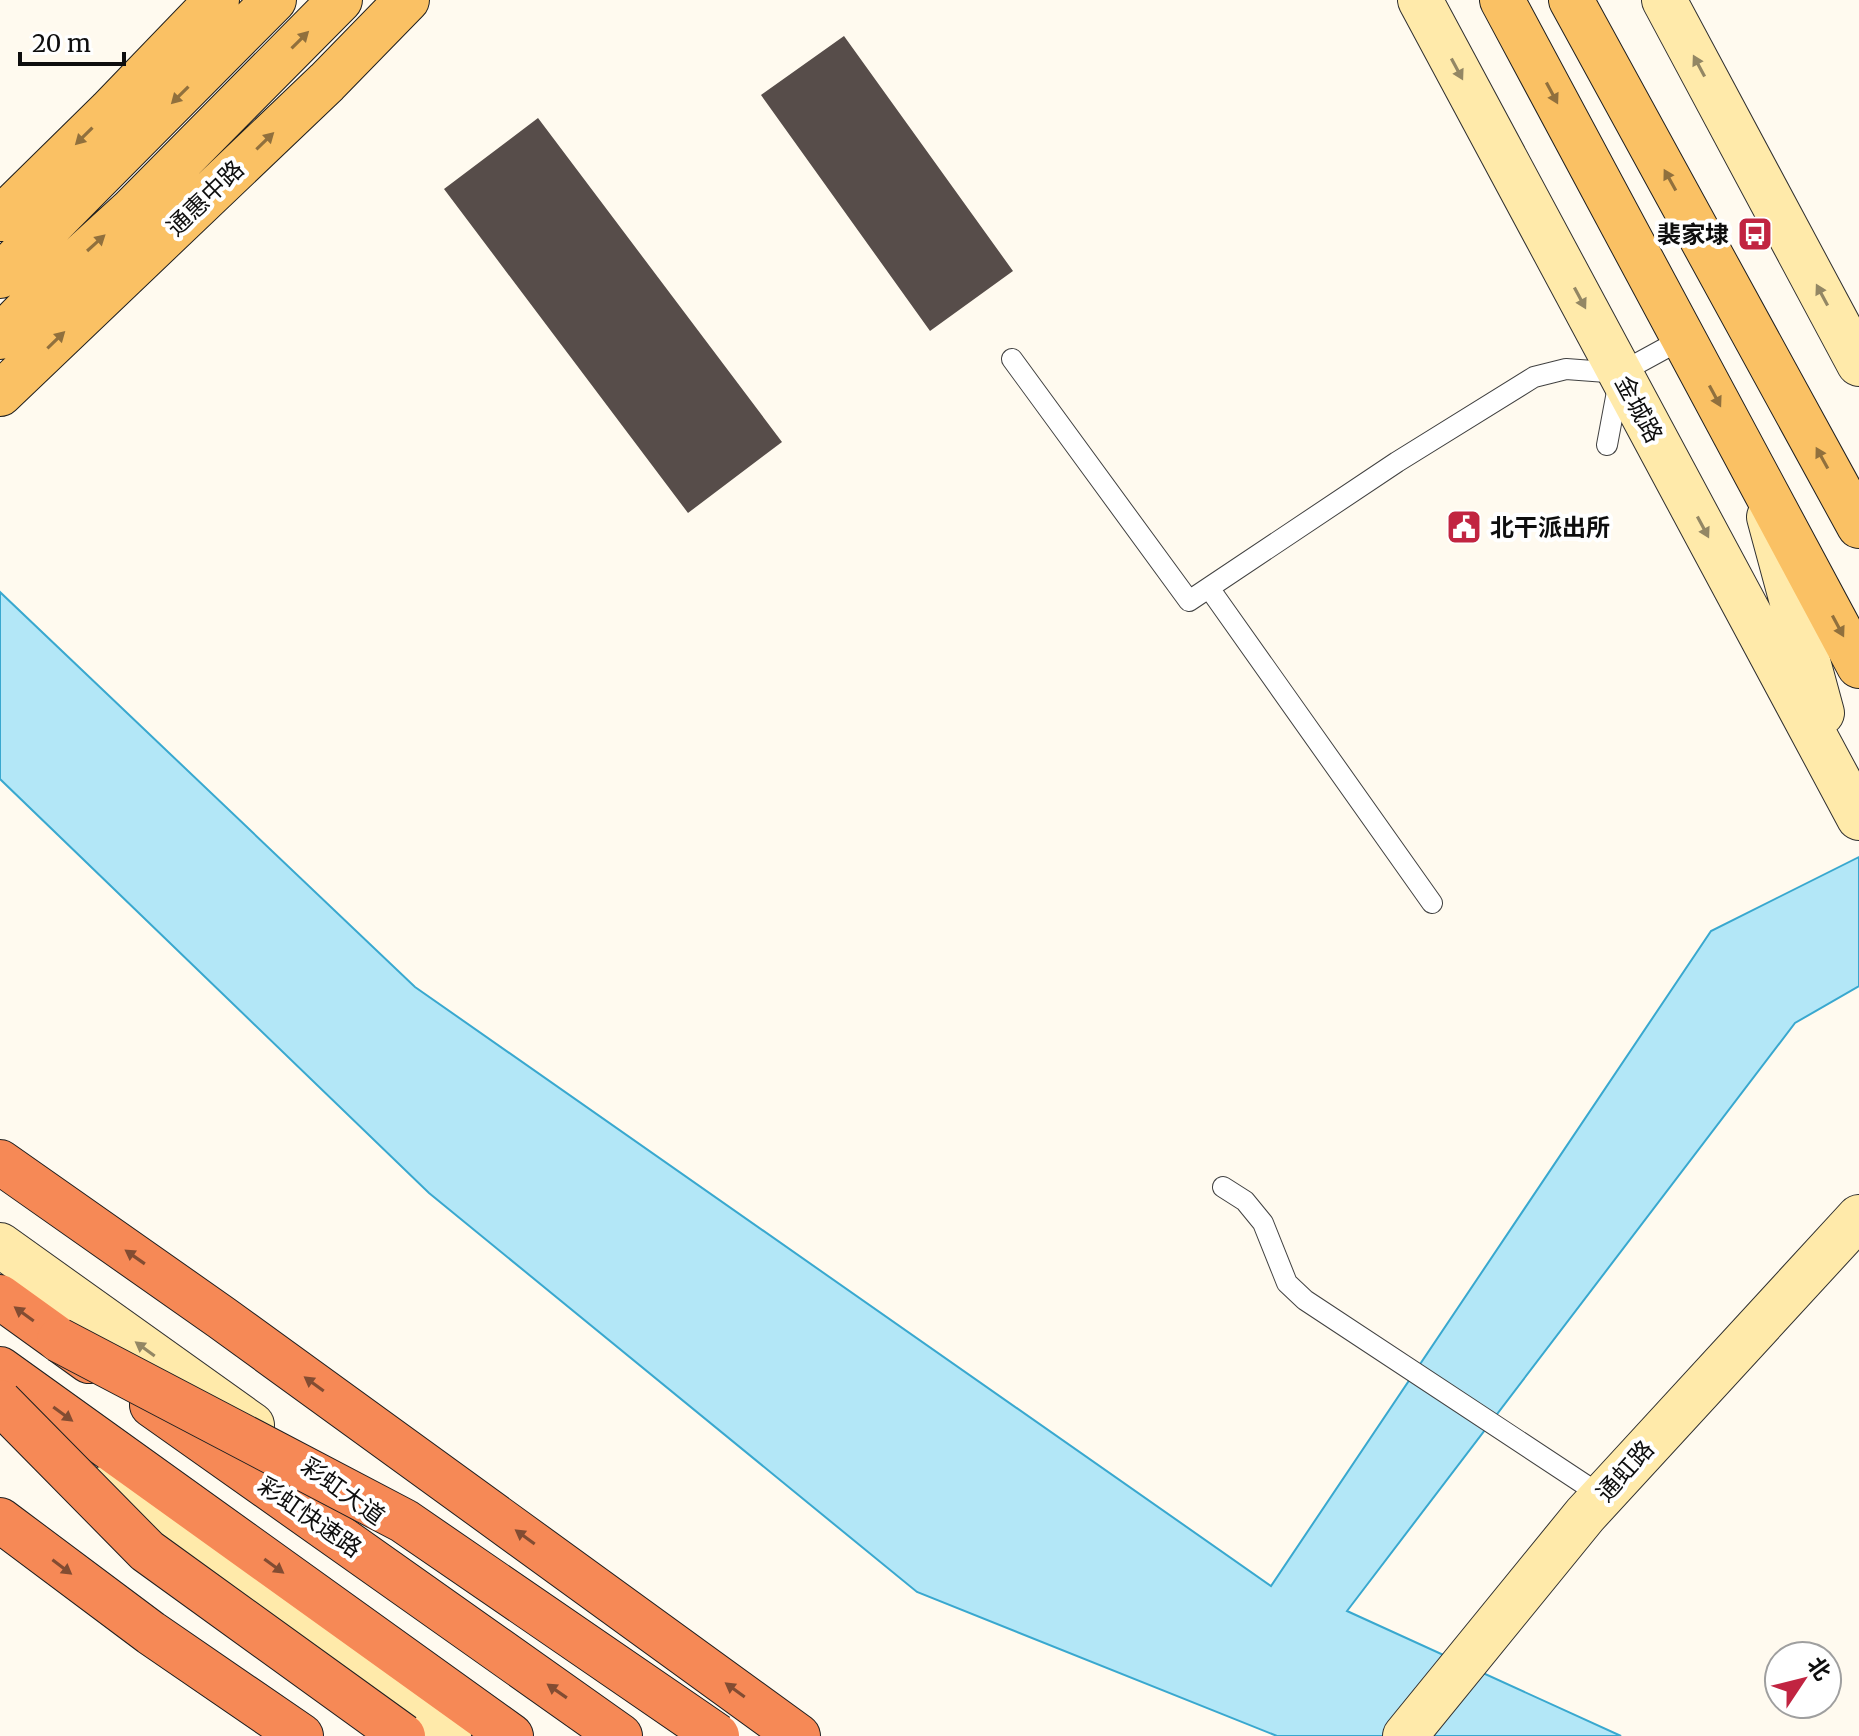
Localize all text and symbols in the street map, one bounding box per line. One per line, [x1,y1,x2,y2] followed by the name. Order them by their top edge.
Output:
[20,16,124,66] scale bar
[32,28,91,59] text: 20 m
[290,31,309,50] one-way arrow
[1693,55,1706,78] one-way arrow
[1450,57,1464,80] one-way arrow
[1545,82,1559,105] one-way arrow
[171,86,190,104] one-way arrow
[75,126,94,145] one-way arrow
[255,132,274,151] one-way arrow
[160,154,250,242] street label: 通惠中路
[1663,169,1676,192] one-way arrow
[1736,215,1774,253] bus stop icon: 裴家埭
[1657,219,1729,250] place label: 裴家埭
[86,235,105,253] one-way arrow
[1816,284,1829,307] one-way arrow
[1572,287,1586,309] one-way arrow
[47,331,66,349] one-way arrow
[1608,370,1670,448] street label: 金城路
[1708,385,1721,408] one-way arrow
[1815,446,1828,469] one-way arrow
[1445,508,1483,546] public building icon: 北干派出所
[1490,512,1610,543] place label: 北干派出所
[1695,516,1709,538] one-way arrow
[1831,614,1844,637] one-way arrow
[125,1250,146,1265] one-way arrow
[14,1307,35,1323] one-way arrow
[134,1342,155,1357] one-way arrow
[304,1377,325,1393] one-way arrow
[53,1406,74,1421] one-way arrow
[1589,1434,1661,1508] street label: 通虹路
[295,1450,391,1532] street label: 彩虹大道
[252,1470,368,1564] street label: 彩虹快速路
[514,1530,535,1545] one-way arrow
[52,1558,73,1574] one-way arrow
[264,1558,285,1573] one-way arrow
[1763,1640,1843,1720] north arrow
[1802,1651,1837,1686] text: 北
[724,1682,746,1698] one-way arrow
[546,1684,567,1699] one-way arrow

